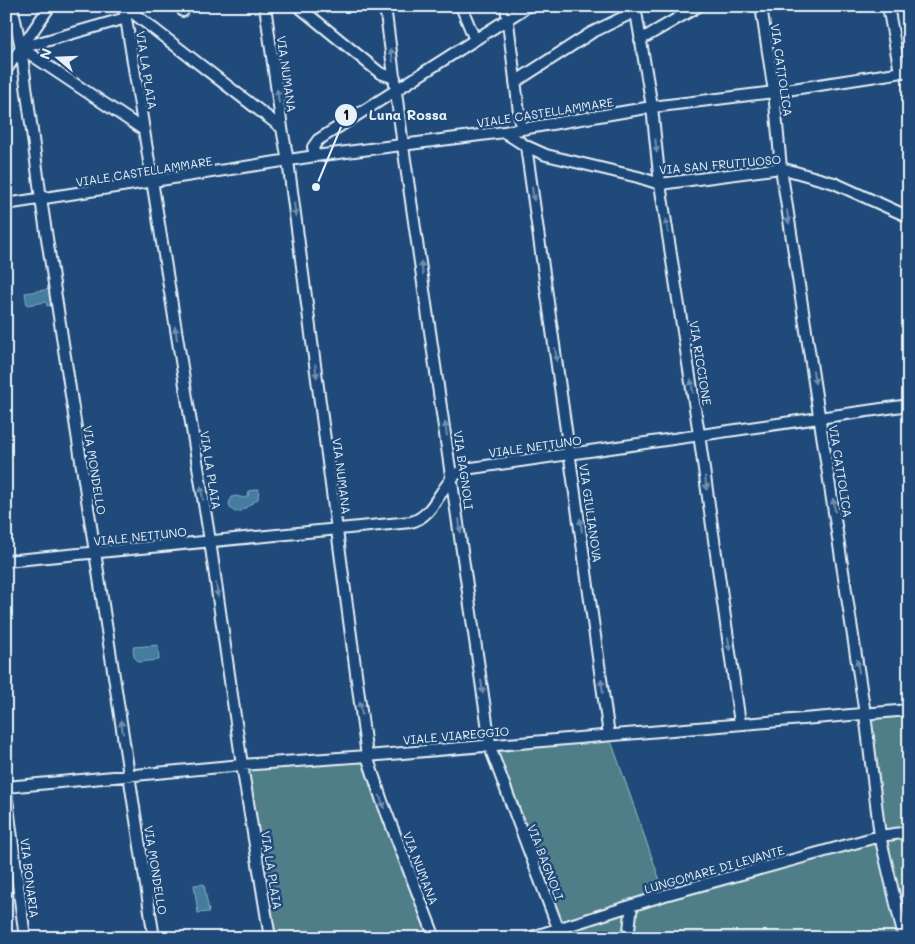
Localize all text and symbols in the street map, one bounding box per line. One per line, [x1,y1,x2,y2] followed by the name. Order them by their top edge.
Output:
[768,23,796,117] street label: VIA CATTOLICA
[133,30,161,110] street label: VIA LA PLAIA
[32,32,82,82] north arrow
[274,35,300,113] street label: VIA NUMANA
[35,45,56,62] text: N
[388,47,396,63] one-way arrow
[273,88,281,104] one-way arrow
[475,93,615,131] street label: VIALE CASTELLAMMARE
[334,100,457,129] callout: Luna Rossa
[343,104,349,124] text: 1
[369,105,448,124] text: Luna Rossa
[652,138,660,154] one-way arrow
[658,151,782,177] street label: VIA SAN FRUTTUOSO
[74,152,214,190] street label: VIALE CASTELLAMMARE
[529,186,537,202] one-way arrow
[291,202,299,218] one-way arrow
[785,209,793,225] one-way arrow
[662,217,670,233] one-way arrow
[417,260,425,276] one-way arrow
[686,319,716,407] street label: VIA RICCIONE
[172,324,180,340] one-way arrow
[553,347,561,363] one-way arrow
[312,363,320,379] one-way arrow
[810,369,818,385] one-way arrow
[688,378,696,394] one-way arrow
[441,421,449,437] one-way arrow
[80,424,110,516] street label: VIA MONDELLO
[826,424,856,518] street label: VIA CATTOLICA
[451,429,477,511] street label: VIA BAGNOLI
[197,430,225,510] street label: VIA LA PLAIA
[487,432,583,460] street label: VIALE NETTUNO
[329,437,355,515] street label: VIA NUMANA
[576,463,606,563] street label: VIA GIULIANOVA
[702,475,710,491] one-way arrow
[198,485,206,501] one-way arrow
[829,497,837,513] one-way arrow
[576,517,584,533] one-way arrow
[456,518,464,534] one-way arrow
[93,523,187,549] street label: VIALE NETTUNO
[213,582,221,598] one-way arrow
[725,636,733,652] one-way arrow
[854,658,862,674] one-way arrow
[598,678,606,694] one-way arrow
[478,679,486,695] one-way arrow
[356,699,364,715] one-way arrow
[118,719,126,735] one-way arrow
[402,722,510,748] street label: VIALE VIAREGGIO
[378,795,386,810] one-way arrow
[524,822,568,902] street label: VIA BAGNOLI
[141,824,171,916] street label: VIA MONDELLO
[400,829,442,907] street label: VIA NUMANA
[258,830,286,910] street label: VIA LA PLAIA
[17,837,43,919] street label: VIA BONARIA
[642,841,786,897] street label: LUNGOMARE DI LEVANTE

